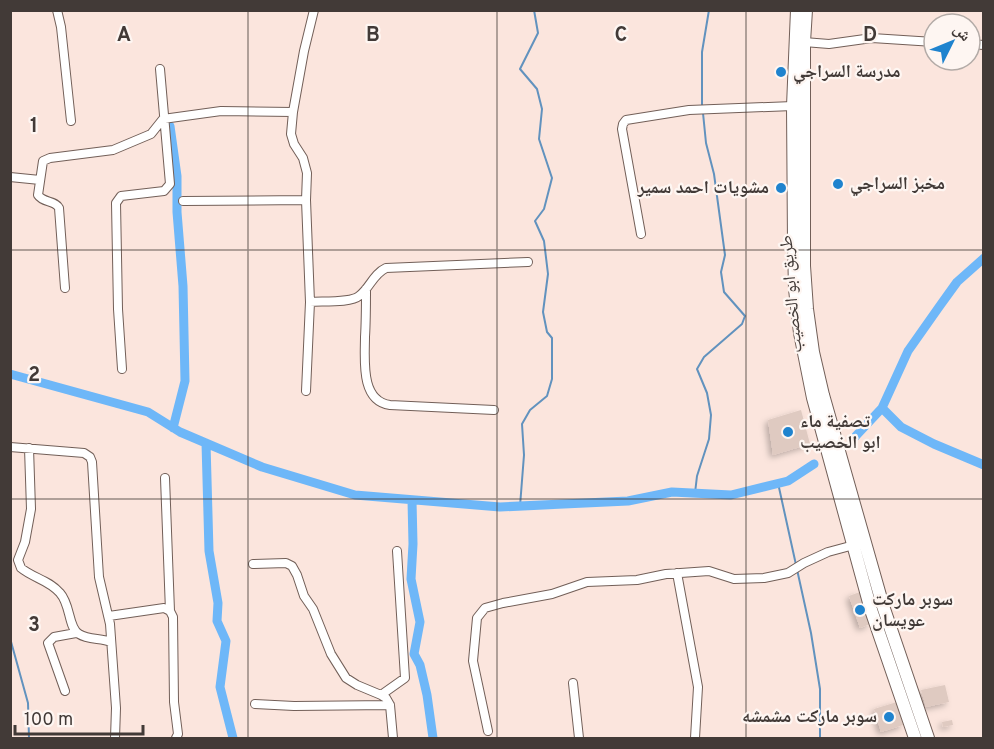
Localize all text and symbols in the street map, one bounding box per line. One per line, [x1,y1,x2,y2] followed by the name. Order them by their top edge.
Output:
[922,12,982,72] north arrow
[948,20,975,46] text: ش
[117,23,131,49] text: A
[366,23,380,49] text: B
[615,23,627,49] text: C
[863,23,877,49] text: D
[793,61,900,85] place label: مدرسة السراجي
[774,65,788,79] marker: مدرسة السراجي
[30,114,38,140] text: 1
[850,173,945,197] place label: مخبز السراجي
[637,177,769,200] place label: مشويات احمد سمير
[831,177,845,191] marker: مخبز السراجي
[774,181,788,195] marker: مشويات احمد سمير
[775,234,809,354] street label: طريق ابو الخصيب
[28,363,40,389] text: 2
[800,411,881,455] place label: تصفية ماء ابو الخصيب
[781,425,795,439] marker: تصفية ماء ابو الخصيب
[872,589,953,633] place label: سوبر ماركت عويسان
[853,603,867,617] marker: سوبر ماركت عويسان
[28,613,40,639] text: 3
[15,698,142,736] scale bar
[742,706,877,729] place label: سوبر ماركت مشمشه
[24,709,73,732] text: 100 m
[882,710,896,724] marker: سوبر ماركت مشمشه

